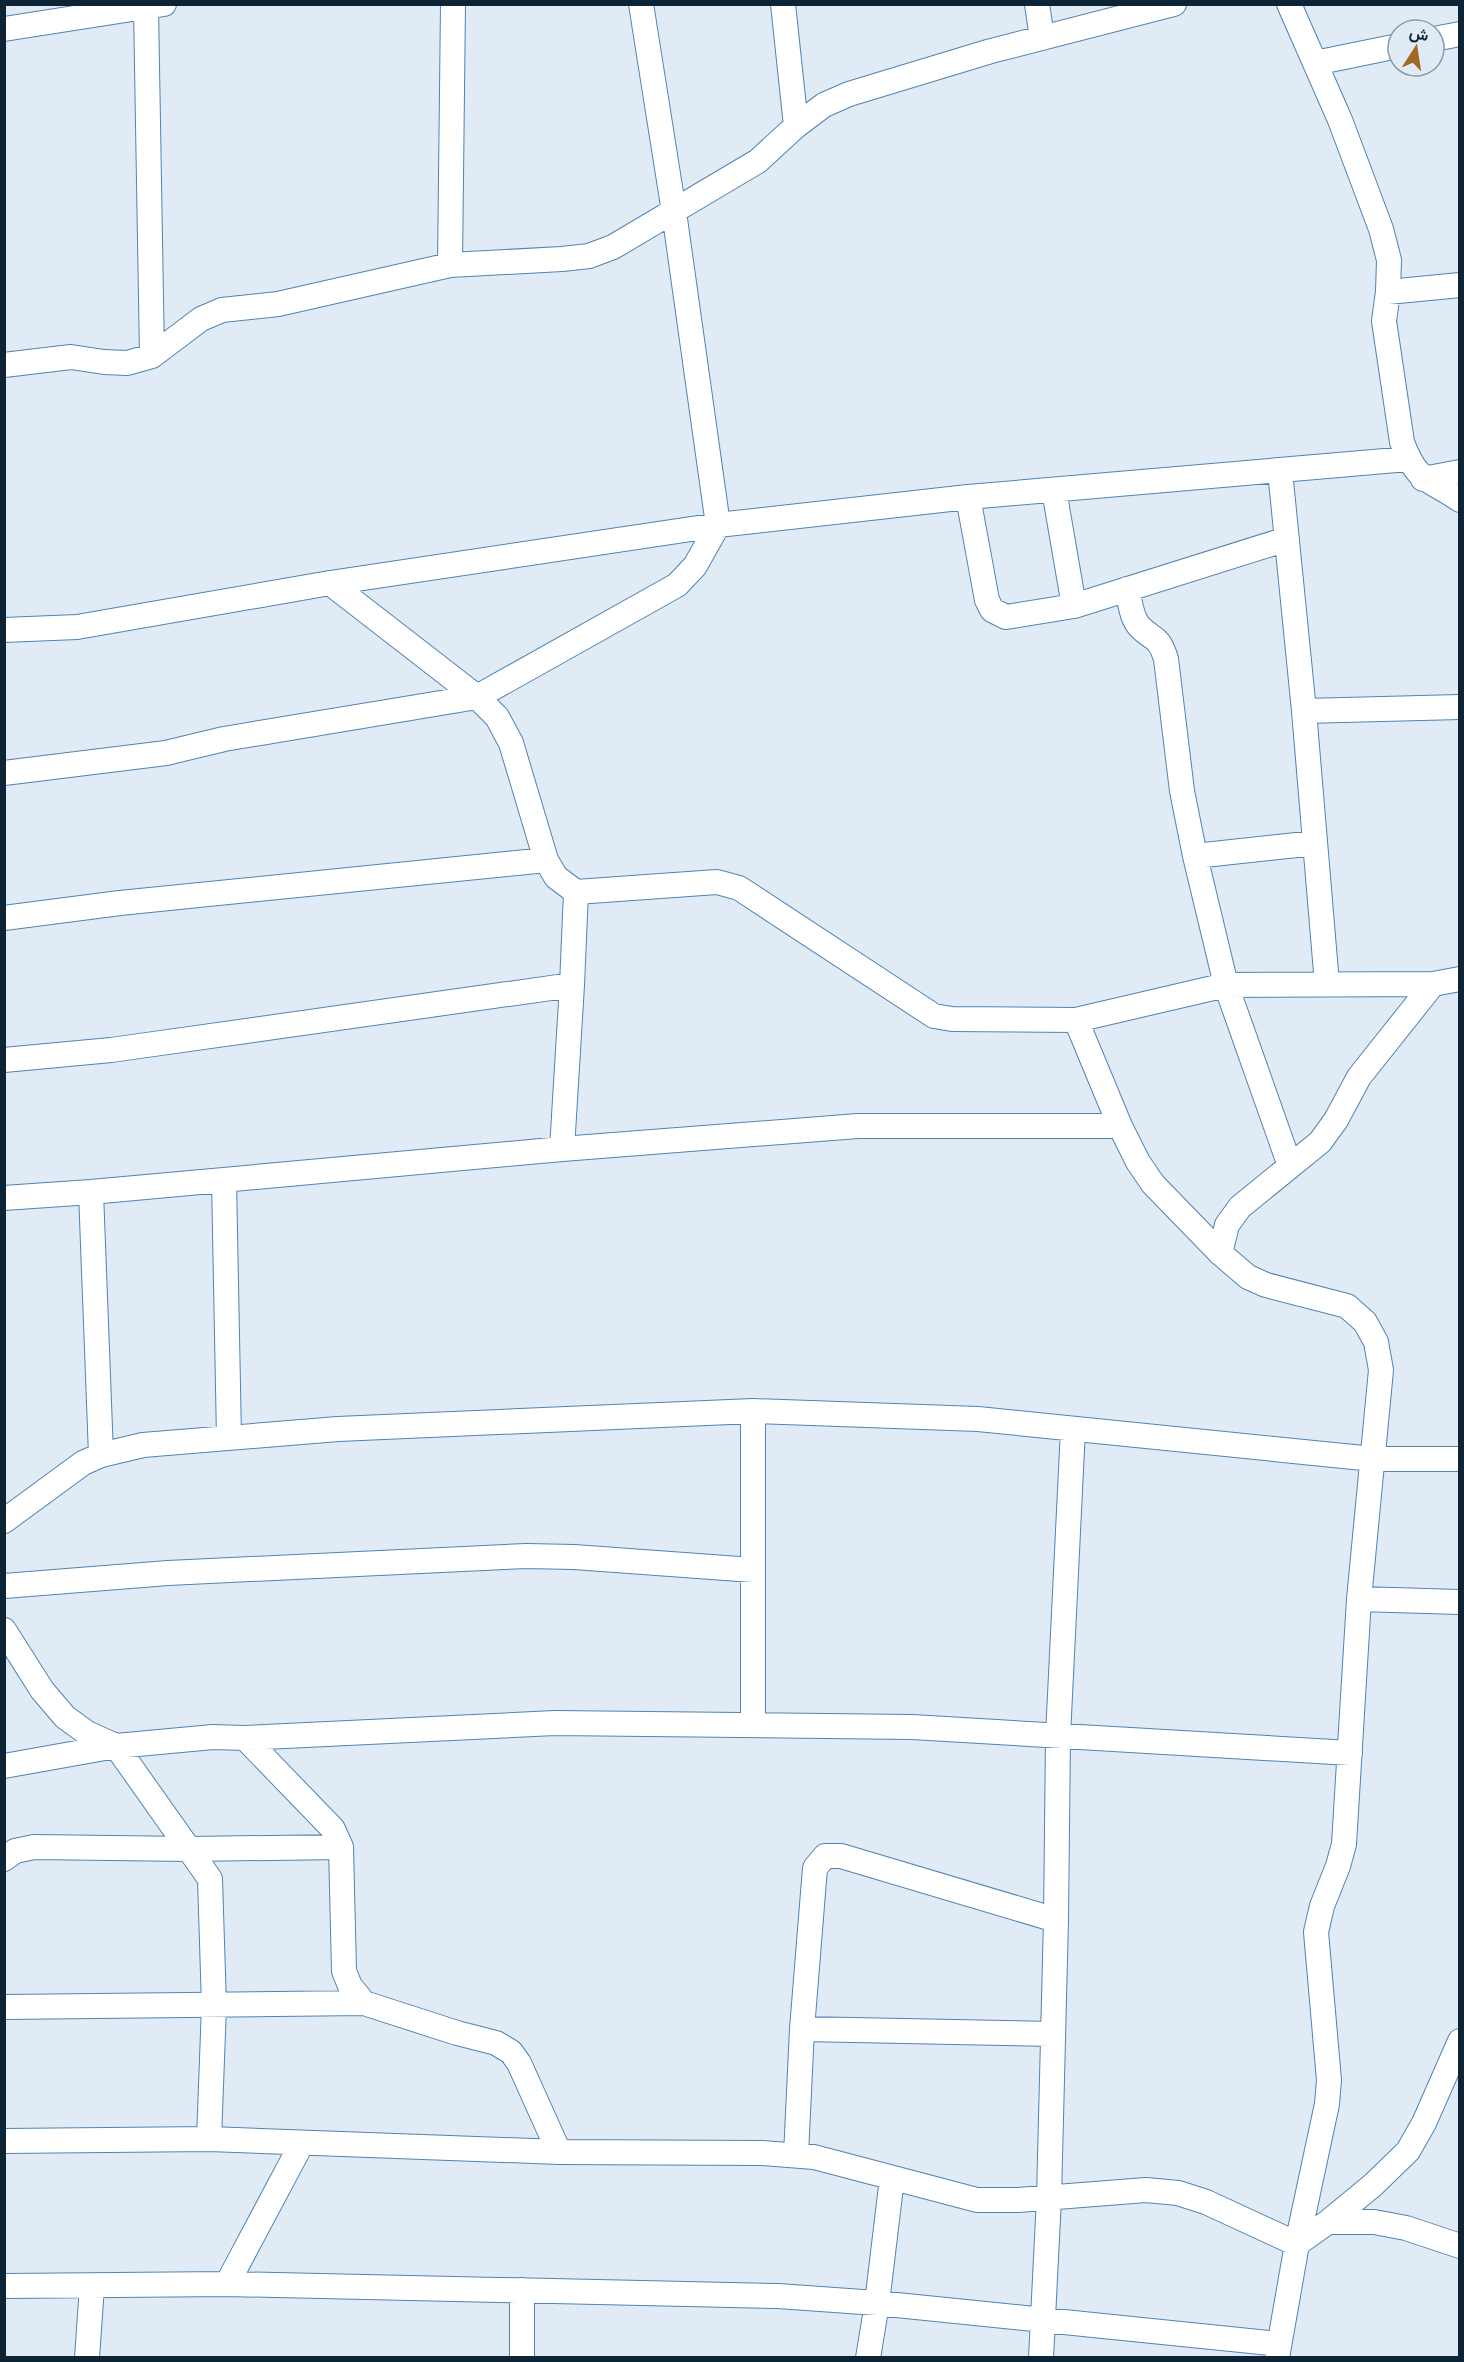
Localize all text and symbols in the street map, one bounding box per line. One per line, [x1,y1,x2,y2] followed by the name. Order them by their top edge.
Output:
[1386,18,1446,78] north arrow
[1408,23,1430,45] text: ش

